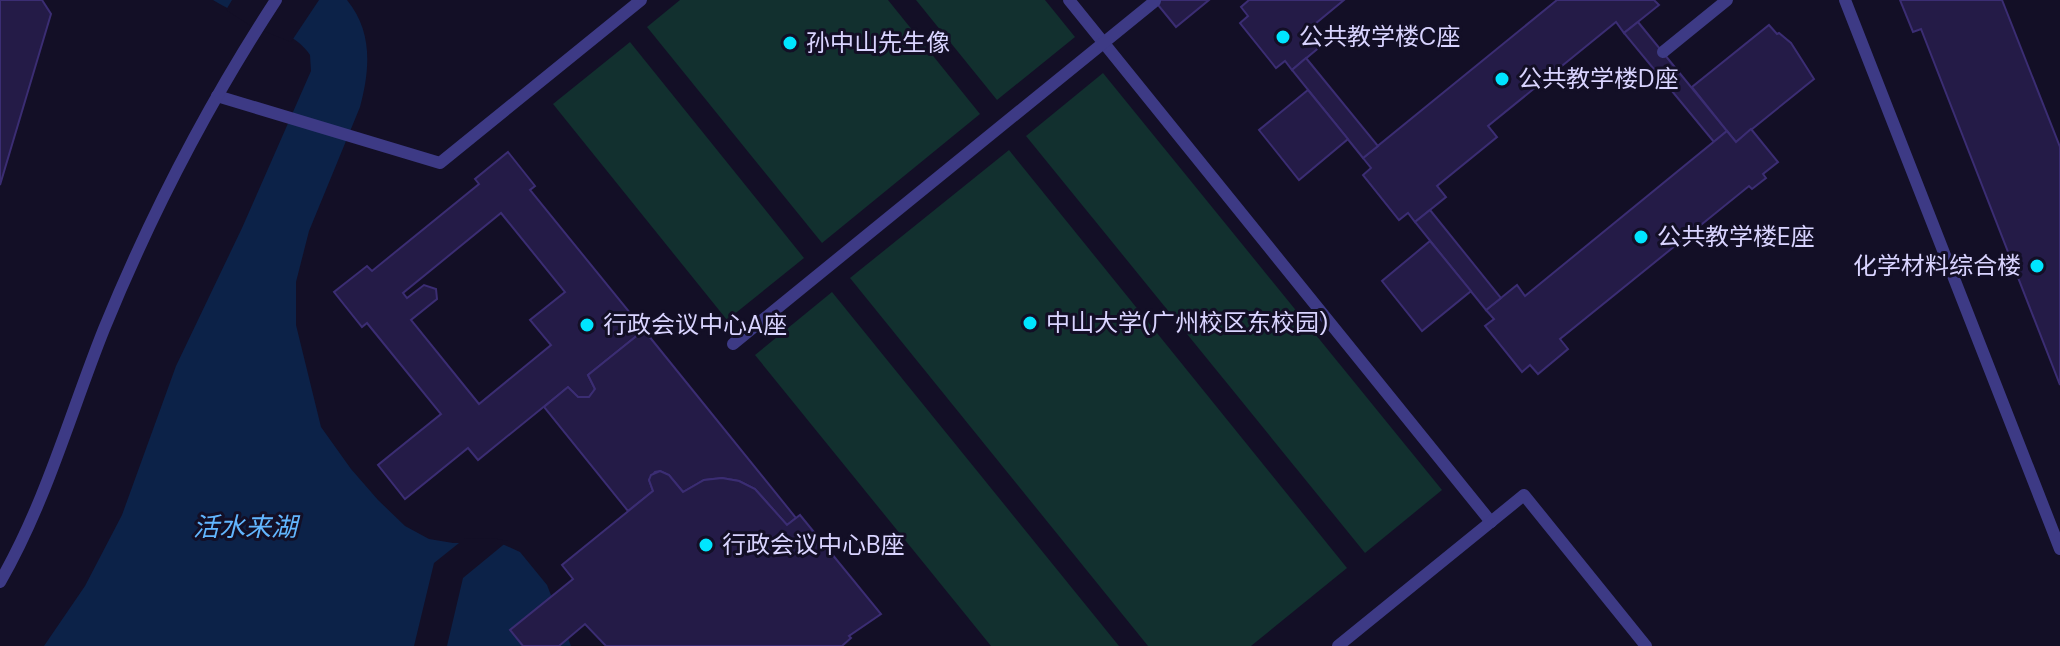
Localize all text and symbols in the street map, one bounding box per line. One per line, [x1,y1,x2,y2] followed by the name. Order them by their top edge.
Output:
[1299,21,1460,52] place label: 公共教学楼C座
[806,27,950,58] place label: 孙中山先生像
[1274,28,1292,46] marker: 公共教学楼C座
[781,34,799,52] marker: 孙中山先生像
[1518,63,1679,94] place label: 公共教学楼D座
[1493,70,1511,88] marker: 公共教学楼D座
[1657,221,1815,252] place label: 公共教学楼E座
[1632,228,1650,246] marker: 公共教学楼E座
[1853,250,2021,281] place label: 化学材料综合楼
[2028,257,2046,275] marker: 化学材料综合楼
[1046,307,1328,338] place label: 中山大学(广州校区东校园)
[603,309,787,340] place label: 行政会议中心A座
[1021,314,1039,332] marker: 中山大学(广州校区东校园)
[578,316,596,334] marker: 行政会议中心A座
[193,510,301,544] water label: 活水来湖
[722,529,904,560] place label: 行政会议中心B座
[697,536,715,554] marker: 行政会议中心B座

